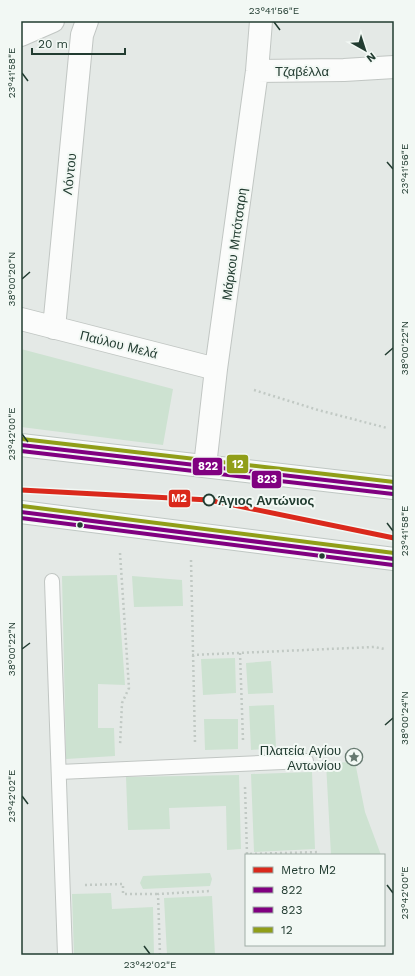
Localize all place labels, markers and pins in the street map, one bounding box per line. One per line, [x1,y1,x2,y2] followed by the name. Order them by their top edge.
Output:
[202,493,216,507] marker: Άγιος Αντώνιος
[218,493,315,508] place label: Άγιος Αντώνιος
[75,520,85,530] unlabelled marker
[317,551,327,561] unlabelled marker
[260,743,341,773] place label: Πλατεία Αγίου Αντωνίου
[344,747,364,767] place icon: Πλατεία Αγίου Αντωνίου

